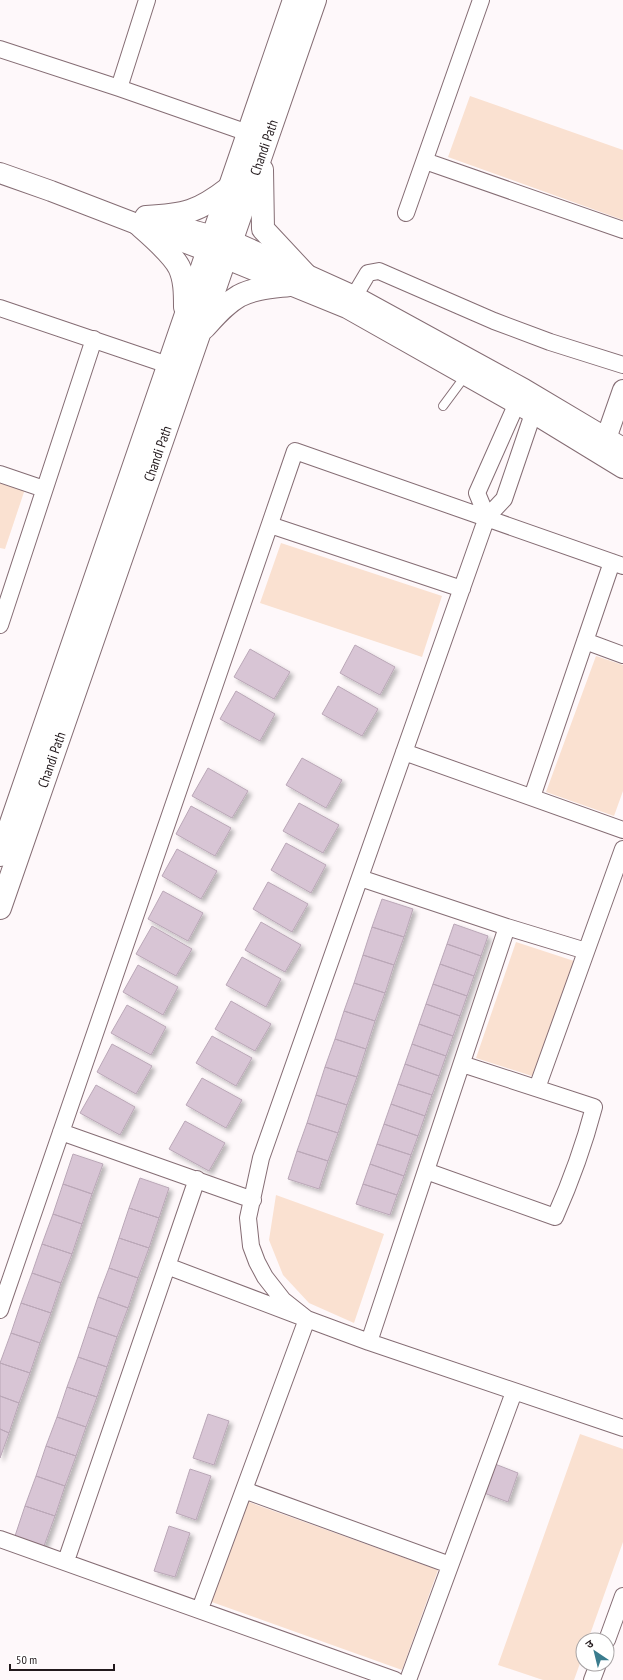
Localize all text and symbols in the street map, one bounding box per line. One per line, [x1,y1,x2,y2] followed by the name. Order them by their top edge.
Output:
[246,117,282,178] street label: Chandi Path
[140,423,176,484] street label: Chandi Path
[33,729,69,790] street label: Chandi Path
[575,1632,615,1672] north arrow
[583,1636,596,1651] text: उ
[10,1646,114,1672] scale bar
[16,1652,37,1667] text: 50 m

